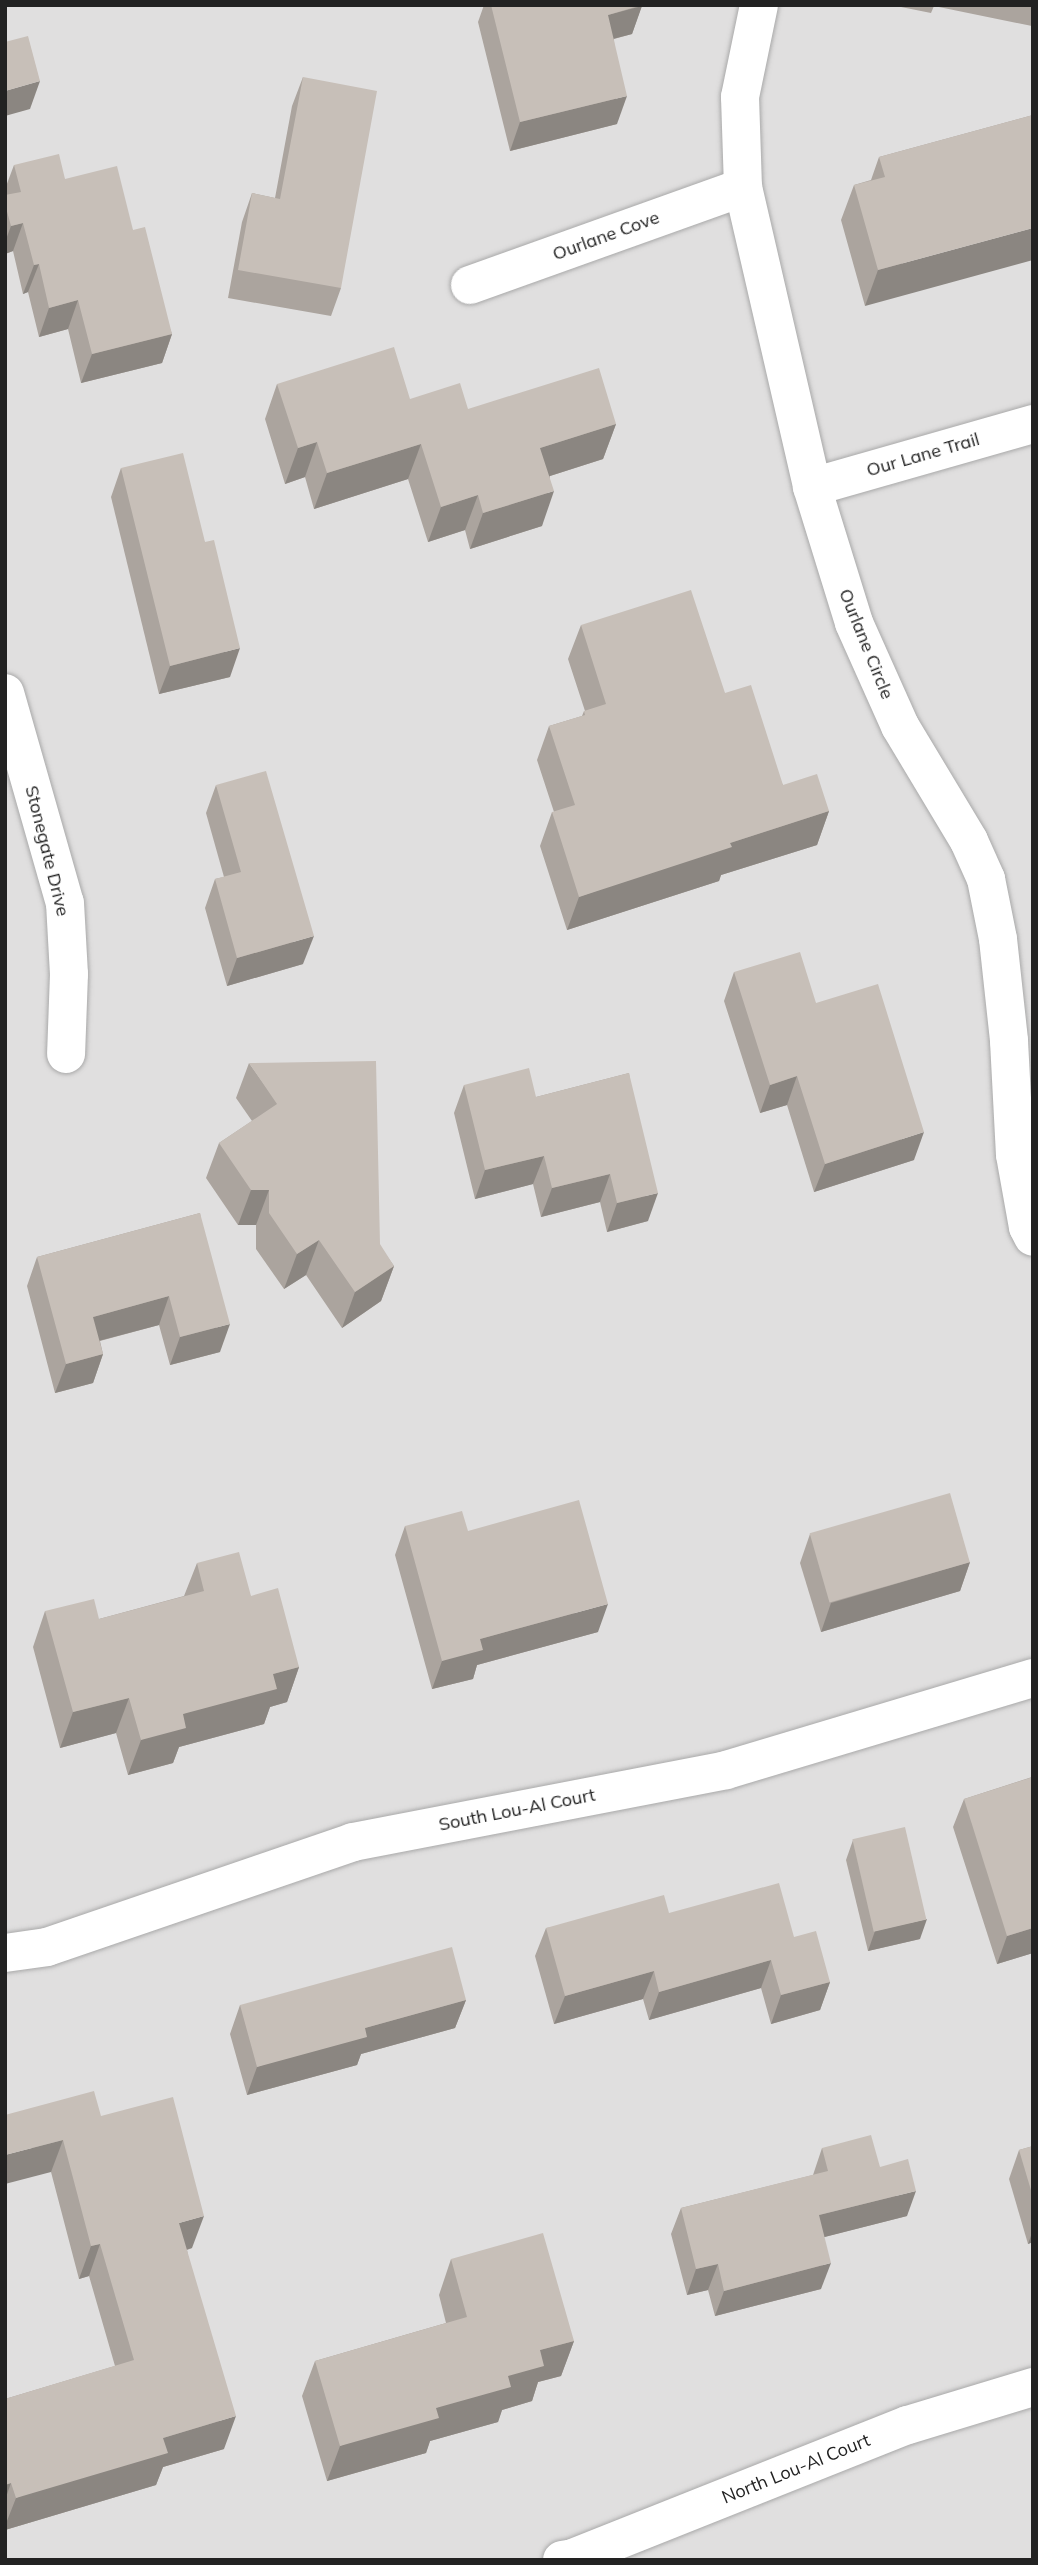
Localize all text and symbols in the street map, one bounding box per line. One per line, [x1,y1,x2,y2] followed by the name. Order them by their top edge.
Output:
[550,207,662,265] street label: Ourlane Cove
[864,429,982,481] street label: Our Lane Trail
[834,586,898,702] street label: Ourlane Circle
[20,783,74,919] street label: Stonegate Drive
[437,1784,597,1836] street label: South Lou-Al Court
[719,2429,873,2509] street label: North Lou-Al Court

